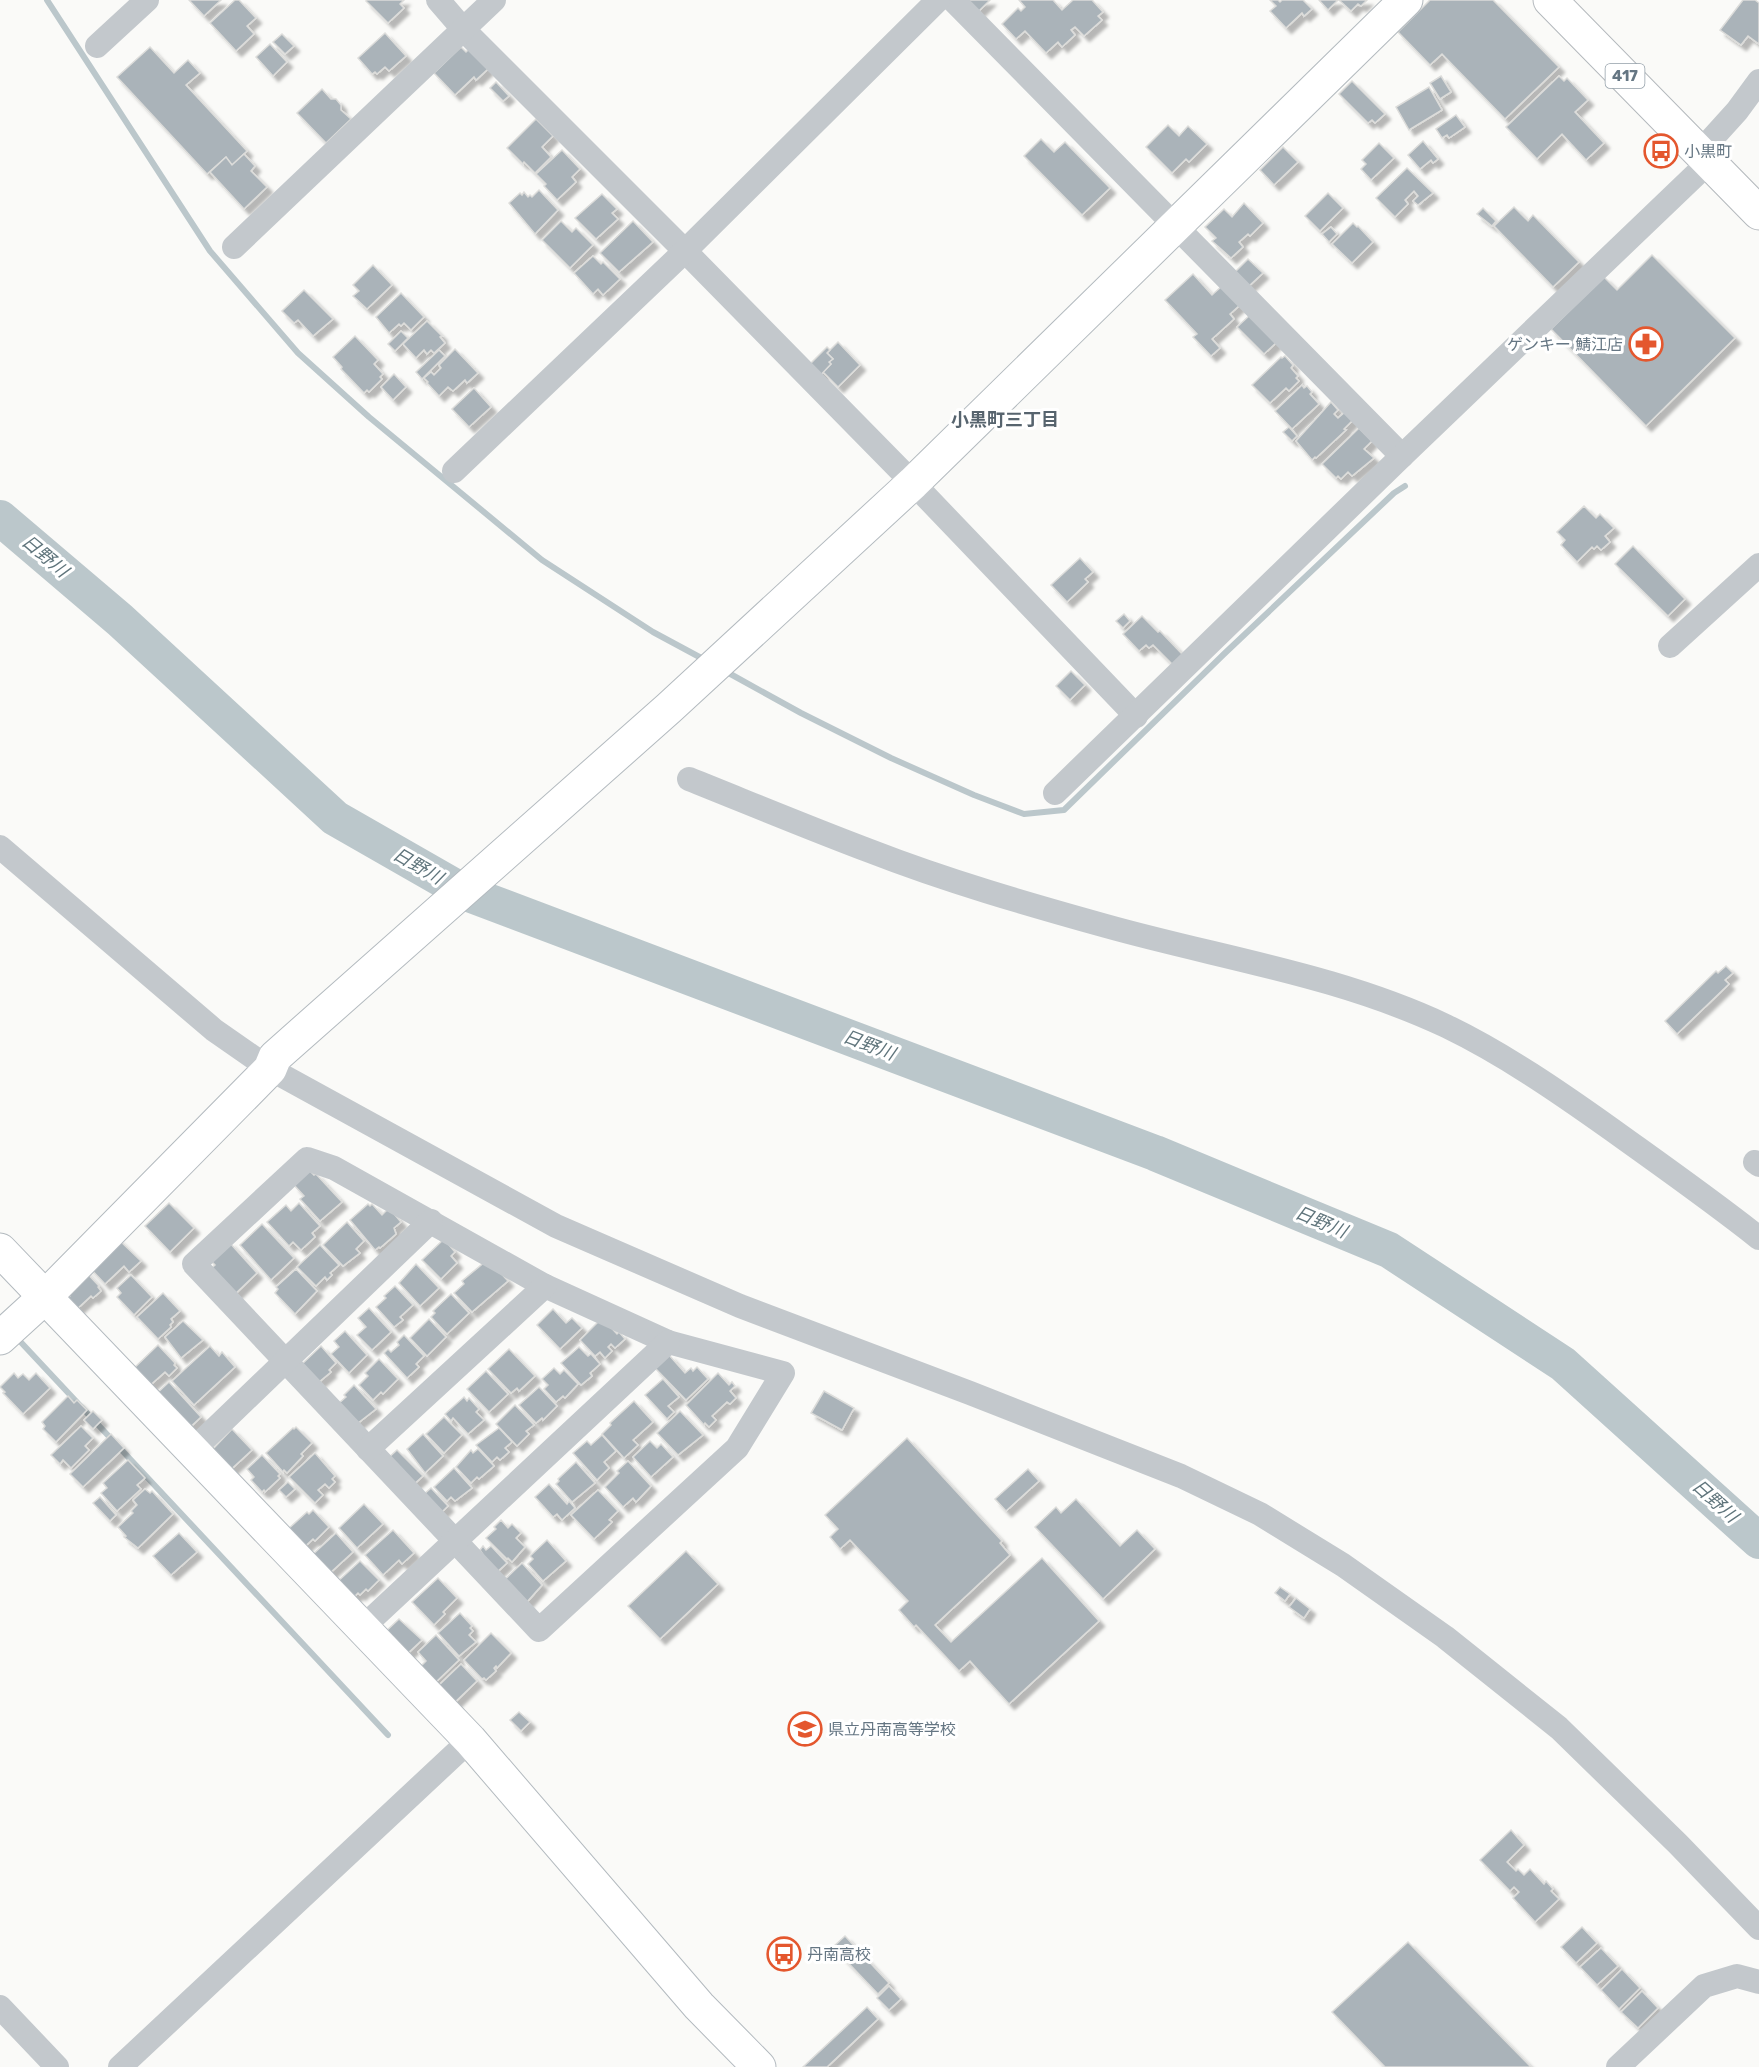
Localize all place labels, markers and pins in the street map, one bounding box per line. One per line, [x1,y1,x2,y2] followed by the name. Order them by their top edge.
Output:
[1643,133,1679,169] bus stop icon: 小黒町
[1684,142,1732,161] place label: 小黒町
[1628,326,1664,362] pharmacy icon: ゲンキー 鯖江店
[1507,335,1623,354] place label: ゲンキー 鯖江店
[787,1711,823,1747] school or university icon: 県立丹南高等学校
[828,1720,956,1739] place label: 県立丹南高等学校
[766,1936,802,1972] bus stop icon: 丹南高校
[807,1945,871,1964] place label: 丹南高校

